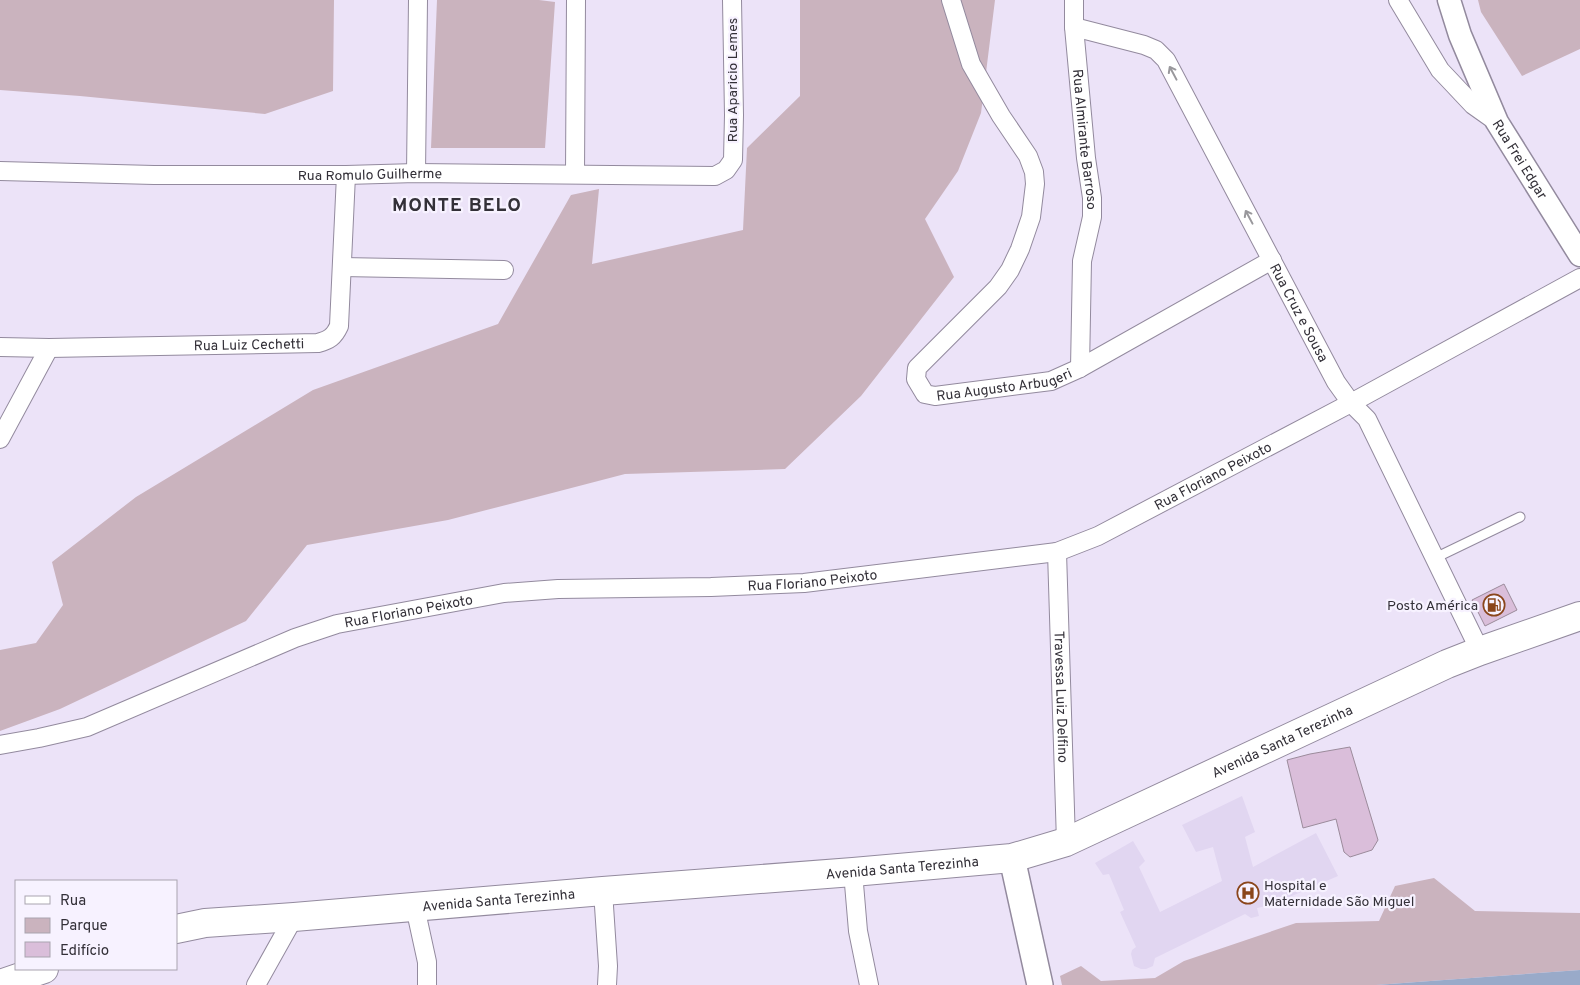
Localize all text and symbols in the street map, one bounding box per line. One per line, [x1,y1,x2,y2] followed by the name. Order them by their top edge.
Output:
[725,18,742,142] street label: Rua Aparicio Lemes
[1168,66,1177,81] one-way arrow
[1068,68,1099,210] street label: Rua Almirante Barroso
[1488,117,1550,203] street label: Rua Frei Edgar
[298,166,442,185] street label: Rua Romulo Guilherme
[392,194,522,218] district label: MONTE BELO
[1244,209,1254,224] one-way arrow
[1265,261,1331,365] street label: Rua Cruz e Sousa
[194,336,304,355] street label: Rua Luiz Cechetti
[935,366,1075,406] street label: Rua Augusto Arbugeri
[1152,439,1275,515] street label: Rua Floriano Peixoto
[747,567,878,595] street label: Rua Floriano Peixoto
[343,592,474,632] street label: Rua Floriano Peixoto
[1482,593,1506,617] fuel station icon: Posto América
[1387,598,1478,615] place label: Posto América
[1049,631,1071,763] street label: Travessa Luiz Delfino
[1210,702,1356,783] street label: Avenida Santa Terezinha
[825,854,979,884] street label: Avenida Santa Terezinha
[1264,878,1414,911] place label: Hospital e Maternidade São Miguel
[15,880,178,970] legend
[1236,881,1260,905] hospital icon: Hospital e Maternidade São Miguel
[421,886,576,916] street label: Avenida Santa Terezinha
[60,892,86,911] text: Rua
[60,917,108,936] text: Parque
[60,942,109,961] text: Edifício

